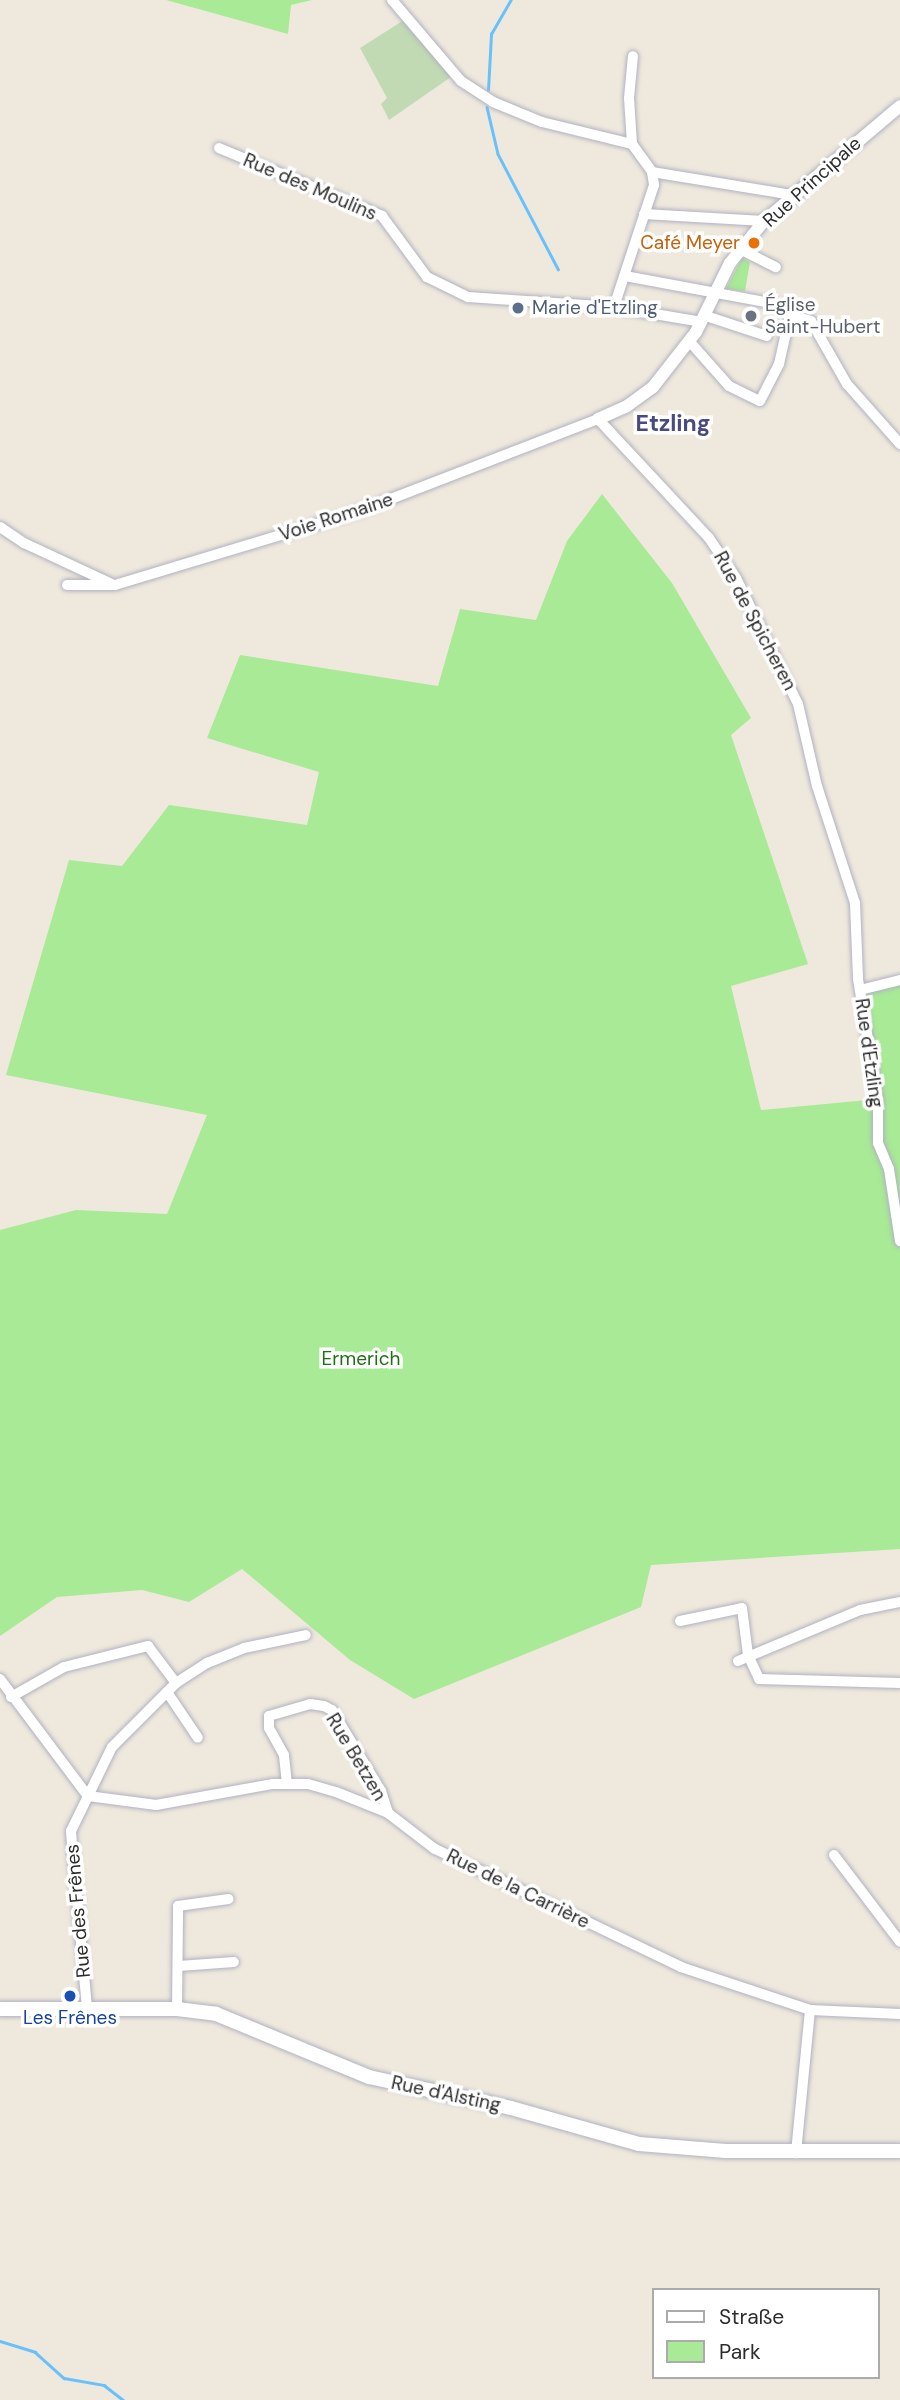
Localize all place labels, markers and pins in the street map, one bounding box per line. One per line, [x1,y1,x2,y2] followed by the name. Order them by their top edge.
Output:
[640,232,740,254] place label: Café Meyer
[746,235,762,251] marker: Café Meyer
[765,294,881,338] place label: Église Saint-Hubert
[532,297,658,319] place label: Marie d'Etzling
[510,300,526,316] marker: Marie d'Etzling
[743,308,759,324] marker: Église Saint-Hubert
[62,1988,78,2004] marker: Les Frênes
[23,2007,117,2029] place label: Les Frênes

